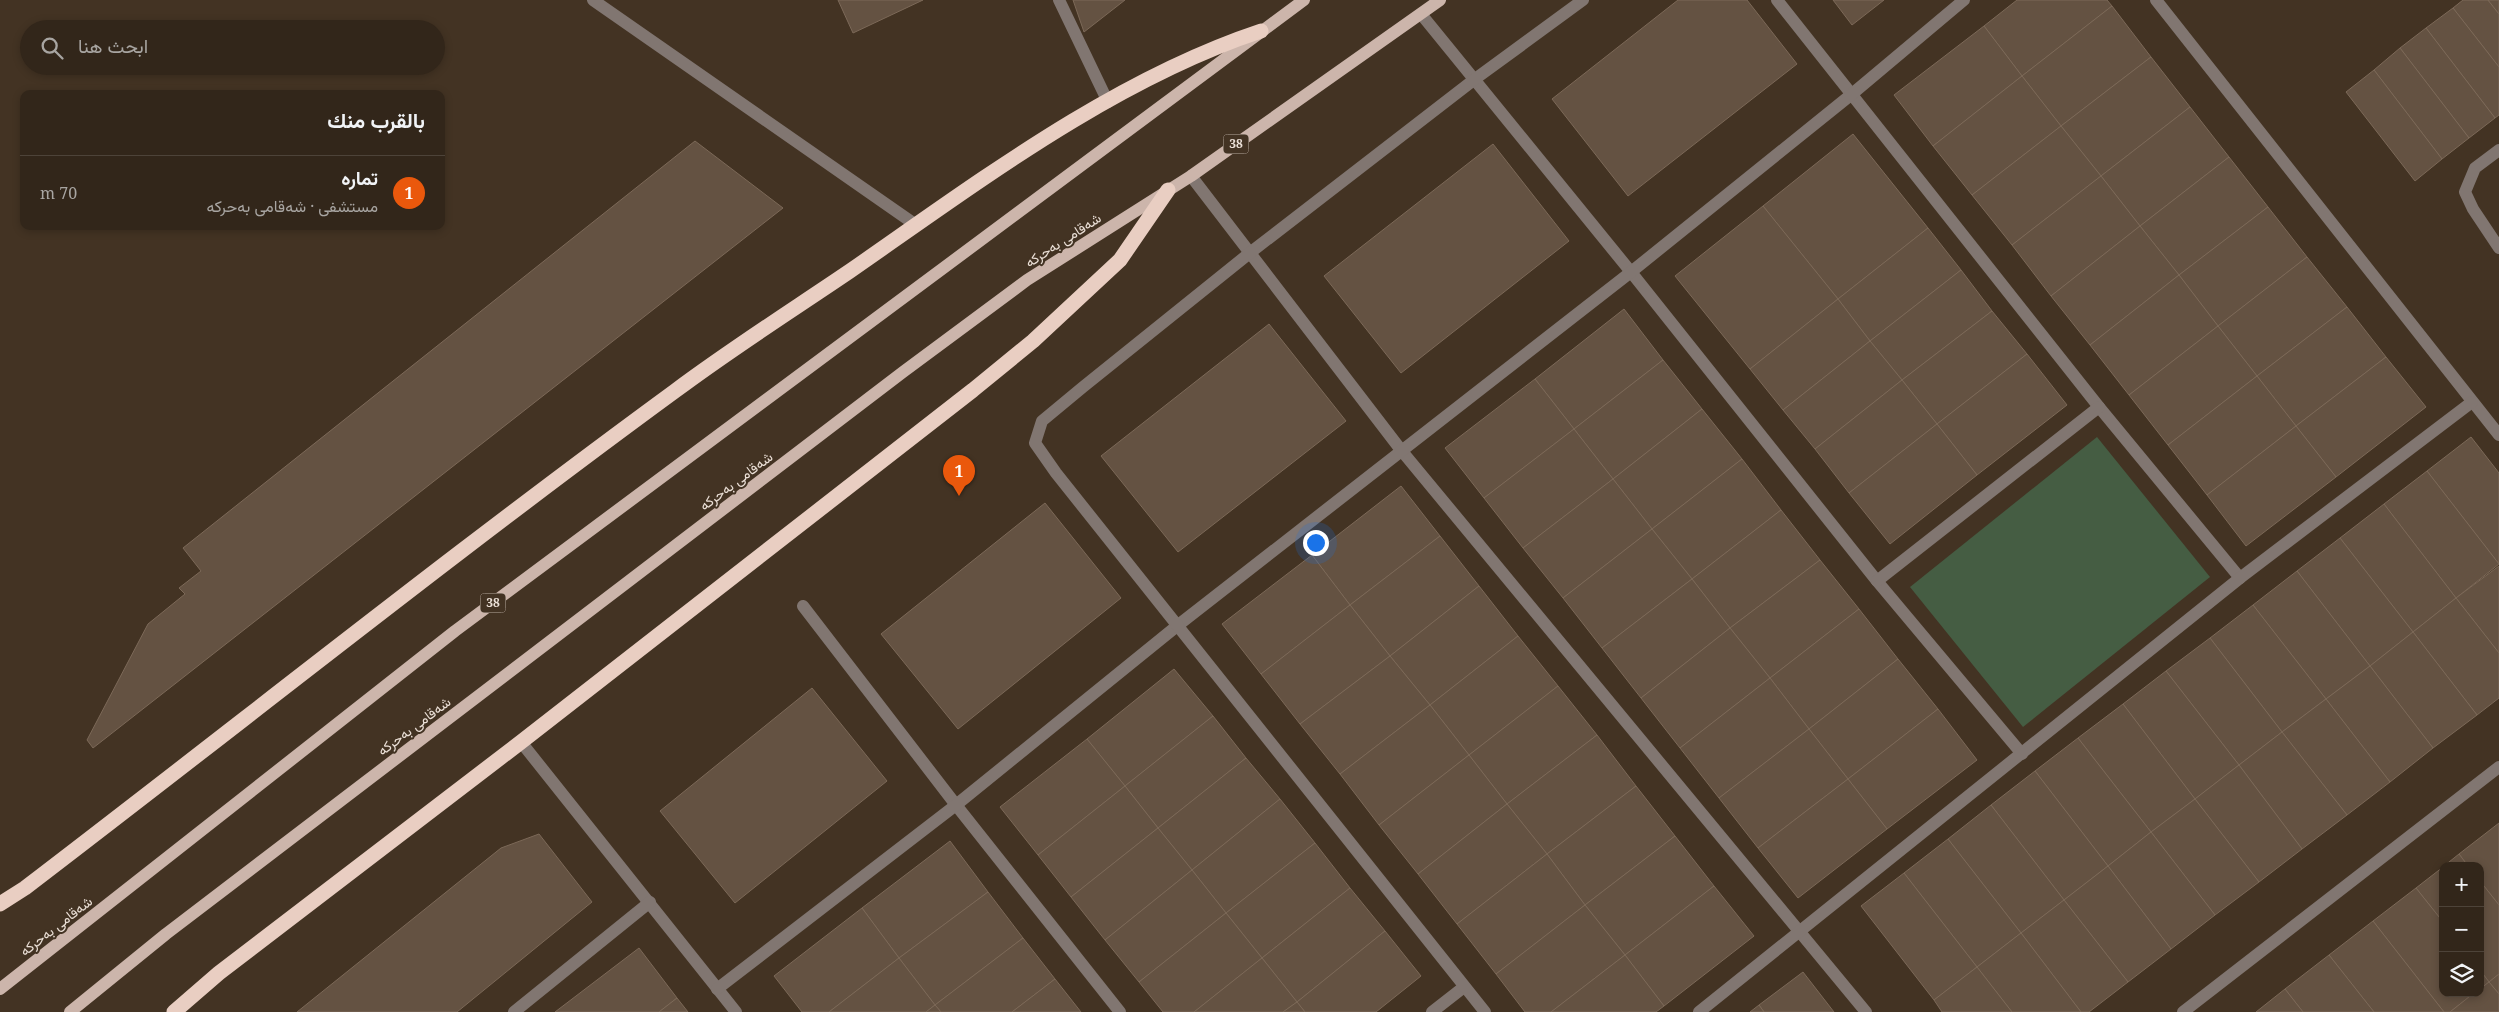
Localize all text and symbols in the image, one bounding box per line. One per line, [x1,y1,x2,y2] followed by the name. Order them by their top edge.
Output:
[20,20,445,75] search box
[78,33,148,59] text: ابحث هنا
[38,34,66,62] icon: search
[327,106,425,134] text: بالقرب منك
[1224,134,1248,154] road number: 38
[341,165,378,191] text: تمارە
[40,182,77,204] text: 70 m
[404,182,414,204] text: 1
[206,195,378,217] text: مستشفى · شەقامی بەحرکە
[1021,208,1104,271] street label: شەقامی بەحرکە
[695,447,776,514] street label: شەقامی بەحرکە
[943,455,975,496] pin: 1
[1303,530,1329,556] your location
[480,594,506,612] road number: 38
[373,692,454,759] street label: شەقامی بەحرکە
[2439,862,2484,997] map controls
[2439,862,2484,907] button: +
[15,891,96,960] street label: شەقامی بەحرکە
[2439,907,2484,952] button: −
[2439,952,2484,997] button: layers

